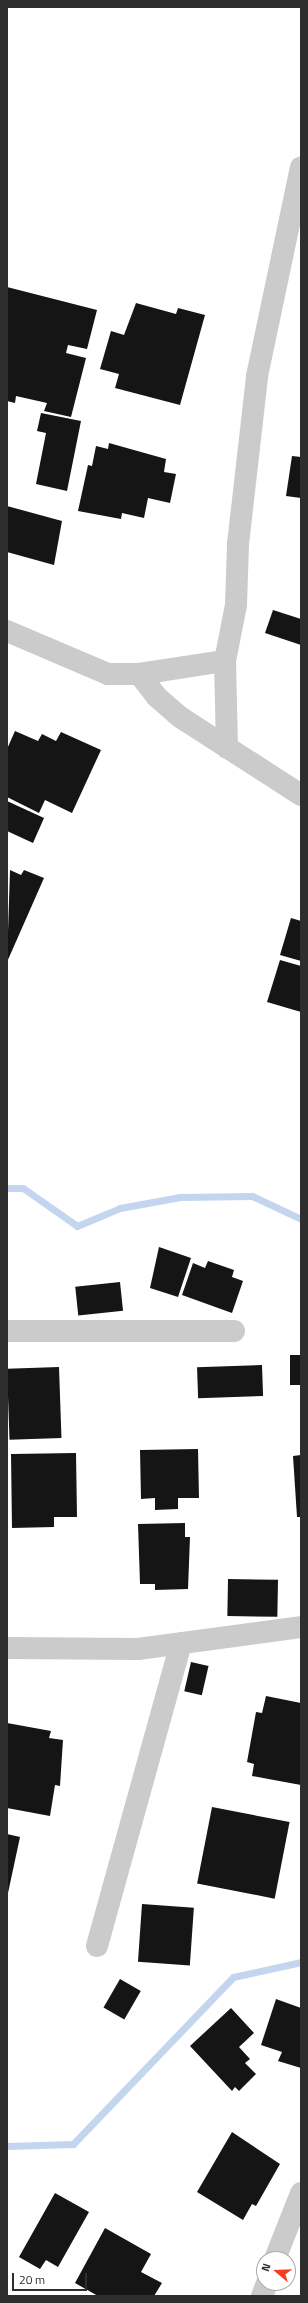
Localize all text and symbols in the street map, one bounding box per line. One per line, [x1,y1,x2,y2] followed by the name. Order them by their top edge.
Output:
[256,2251,296,2291] north arrow
[257,2261,274,2274] text: N
[14,2265,89,2291] scale bar
[19,2270,45,2289] text: 20 m

